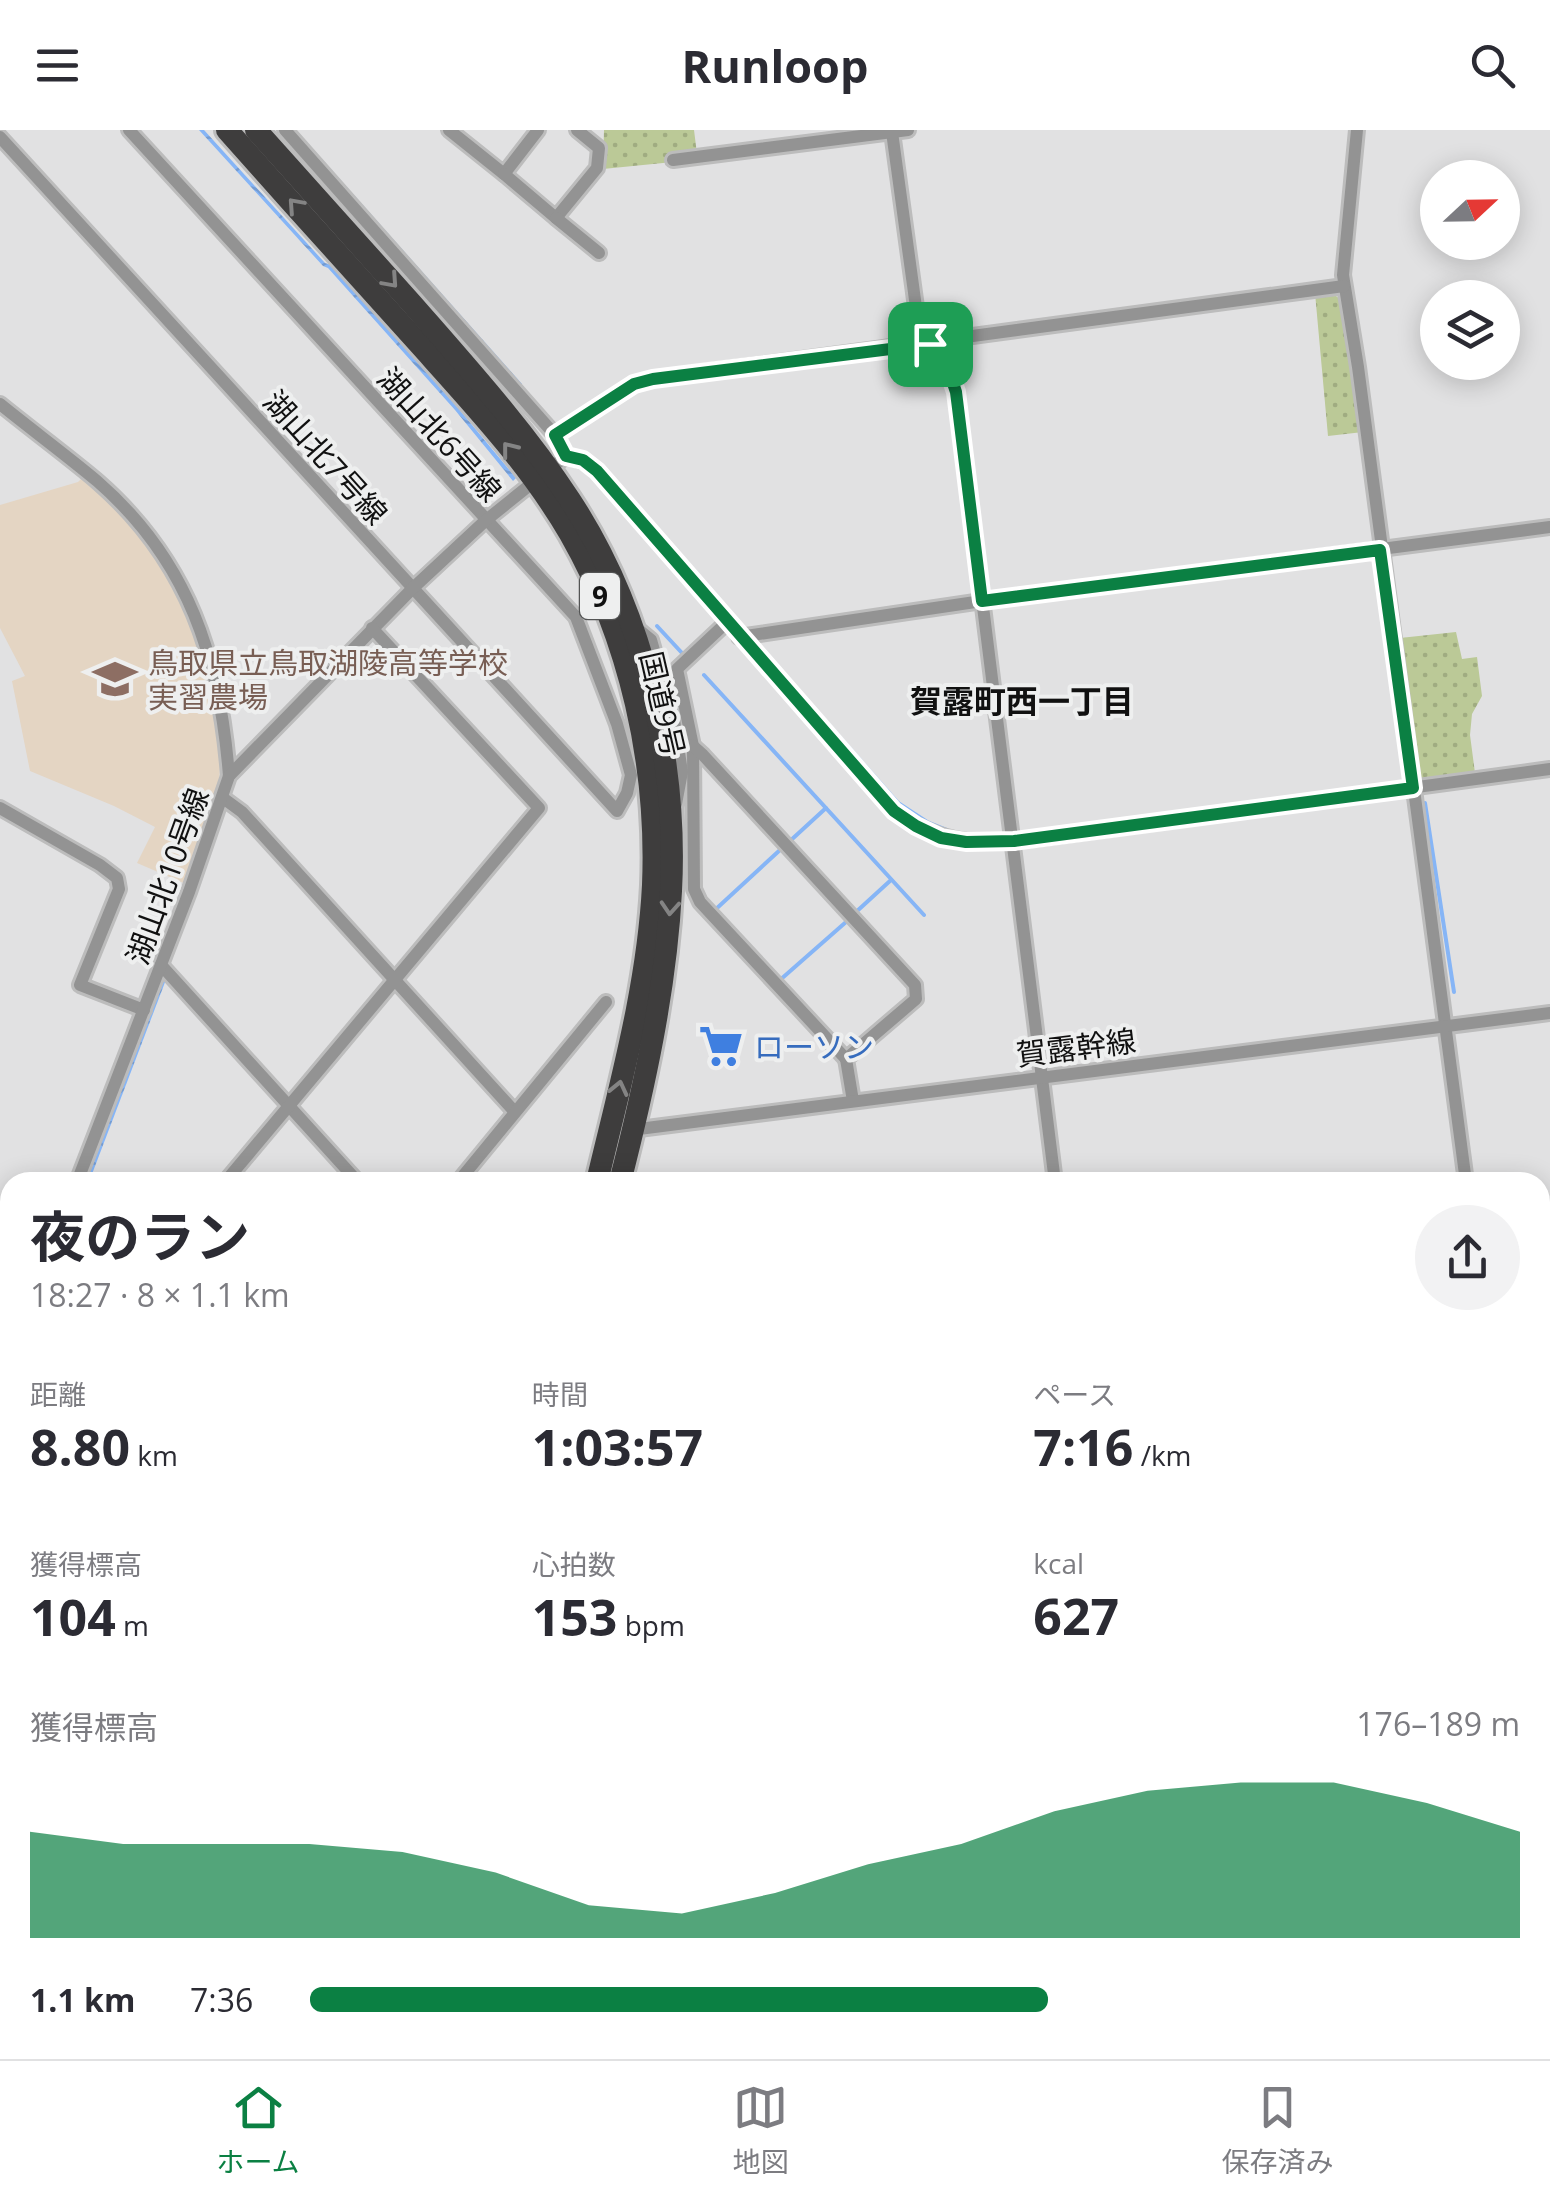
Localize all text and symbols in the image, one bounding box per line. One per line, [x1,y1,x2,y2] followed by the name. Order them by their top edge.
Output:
[682,35,868,96] text: Runloop
[30,38,85,93] icon: menu
[1465,38,1520,93] icon: search
[1420,160,1520,260] north arrow
[1420,160,1520,380] map controls
[288,198,306,217] one-way arrow
[379,269,397,288] one-way arrow
[1420,280,1520,380] button: layers
[888,302,973,387] pin
[903,317,958,372] icon: arrive
[369,358,511,510] street label: 湖山北6号線
[255,381,397,533] street label: 湖山北7号線
[503,443,521,461] one-way arrow
[580,573,620,619] road number: 9
[148,642,508,717] place label: 鳥取県立鳥取湖陵高等学校 実習農場
[631,647,695,761] street label: 国道9号
[91,655,139,703] school or university icon: 鳥取県立鳥取湖陵高等学校 実習農場
[910,679,1134,722] district label: 賀露町西一丁目
[116,782,218,970] street label: 湖山北10号線
[660,901,681,917] one-way arrow
[1014,1019,1138,1075] street label: 賀露幹線
[697,1022,745,1070] supermarket icon: ローソン
[754,1026,874,1067] place label: ローソン
[607,1079,628,1096] one-way arrow
[30,1198,250,1273] text: 夜のラン
[1415,1205,1520,1310] button: share
[30,1273,290,1316] text: 18:27 · 8 × 1.1 km
[30,1375,86,1413] text: 距離
[532,1375,588,1413] text: 時間
[1033,1375,1116,1413] text: ペース
[30,1413,130,1481] text: 8.80
[532,1413,703,1481] text: 1:03:57
[1033,1413,1133,1481] text: 7:16
[130,1436,178,1474] text: km
[1133,1436,1192,1474] text: /km
[1033,1544,1084,1582] text: kcal
[30,1545,142,1583] text: 獲得標高
[532,1545,616,1583] text: 心拍数
[1033,1582,1119,1650] text: 627
[30,1583,116,1651] text: 104
[532,1583,617,1651] text: 153
[116,1606,149,1644] text: m
[617,1606,685,1644] text: bpm
[1356,1702,1520,1745] text: 176–189 m
[30,1705,158,1748] text: 獲得標高
[30,1978,135,2021] text: 1.1 km
[190,1978,253,2021] text: 7:36
[216,2080,300,2180] tab: ホーム
[733,2080,789,2180] tab: 地図
[1221,2080,1334,2180] tab: 保存済み

